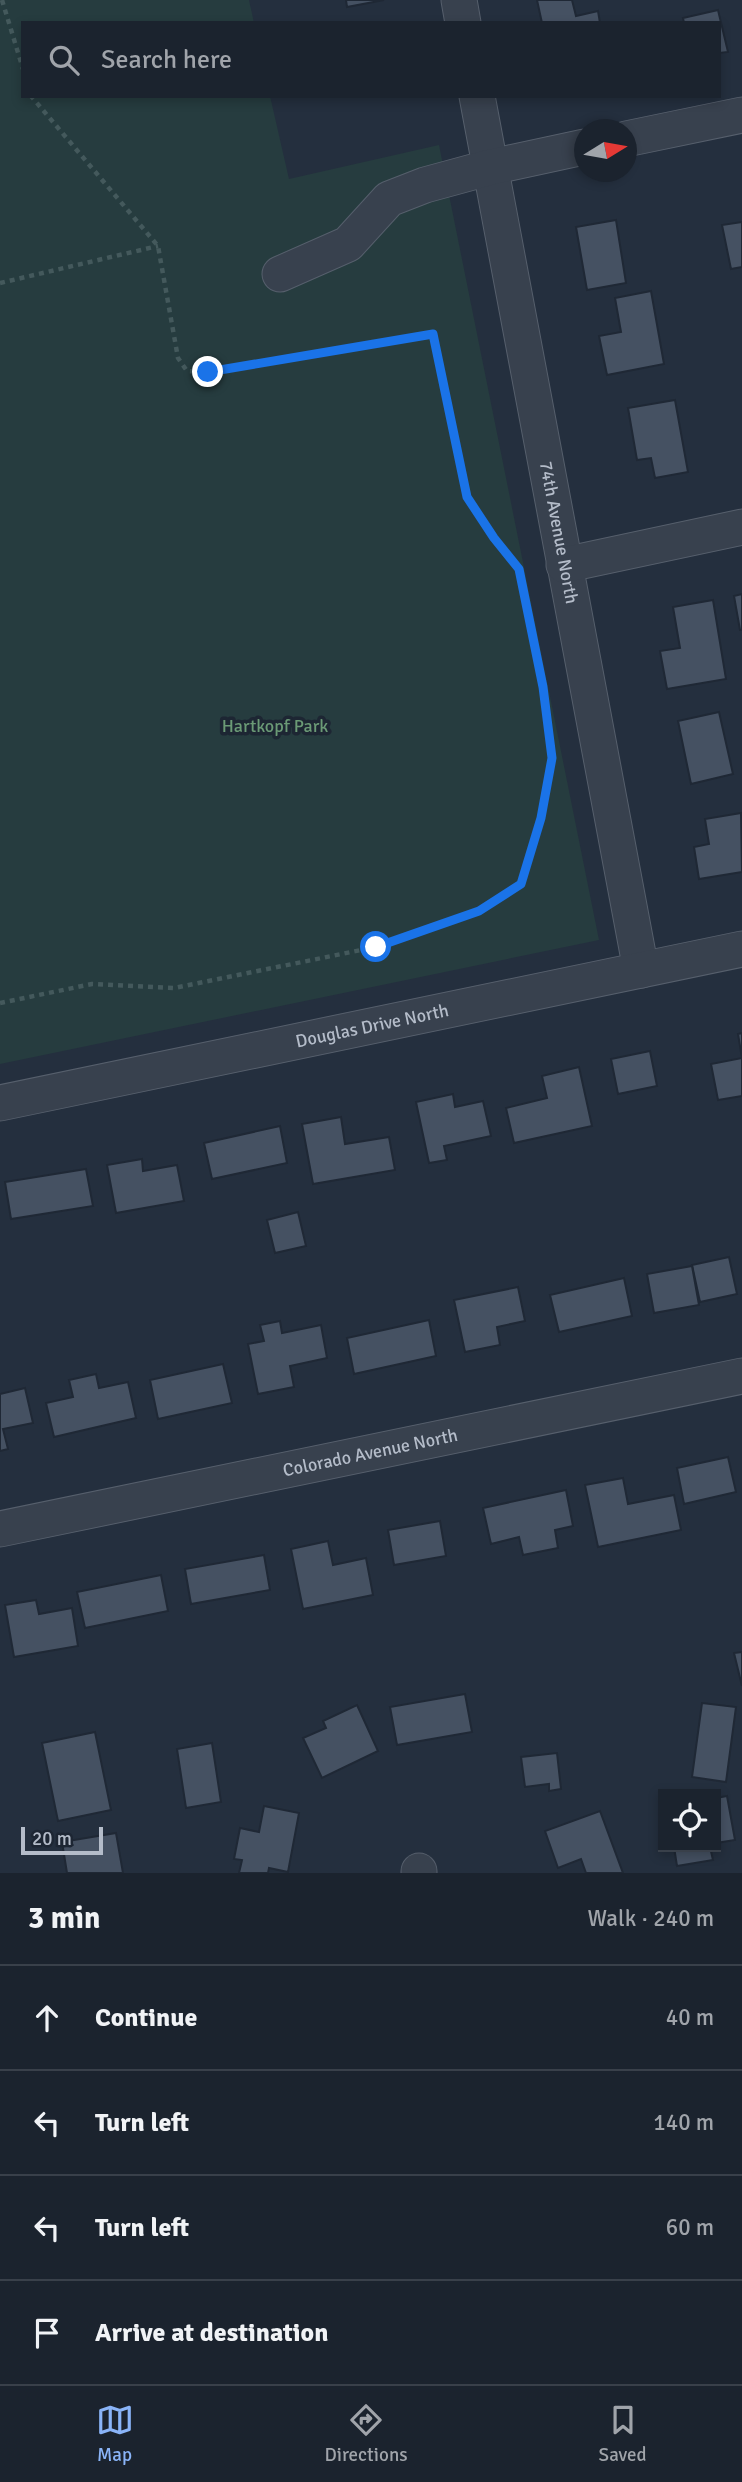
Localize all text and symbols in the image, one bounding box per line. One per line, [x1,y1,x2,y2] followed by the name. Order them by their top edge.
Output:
[21,21,721,98] search box
[45,41,83,79] icon: search
[101,44,232,76] text: Search here
[574,119,637,182] north arrow
[192,356,223,387] route end
[535,459,583,605] street label: 74th Avenue North
[222,715,328,737] park label: Hartkopf Park
[360,931,391,962] route start
[294,999,451,1052] street label: Douglas Drive North
[281,1424,460,1481] street label: Colorado Avenue North
[658,1789,721,1852] map controls
[658,1789,721,1852] button: locate
[21,1824,103,1856] scale bar
[32,1827,72,1851] text: 20 m
[28,1900,100,1937] text: 3 min
[588,1904,714,1933] text: Walk · 240 m
[28,1999,66,2037] icon: ahead
[95,2002,197,2034] text: Continue
[666,2003,714,2032] text: 40 m
[28,2104,66,2142] icon: left
[95,2107,189,2139] text: Turn left
[653,2108,714,2137] text: 140 m
[28,2209,66,2247] icon: left
[95,2212,189,2244] text: Turn left
[666,2213,714,2242] text: 60 m
[28,2314,66,2352] icon: arrive
[95,2317,328,2349] text: Arrive at destination
[96,2401,134,2467] tab: Map
[325,2401,408,2467] tab: Directions
[599,2401,646,2467] tab: Saved

